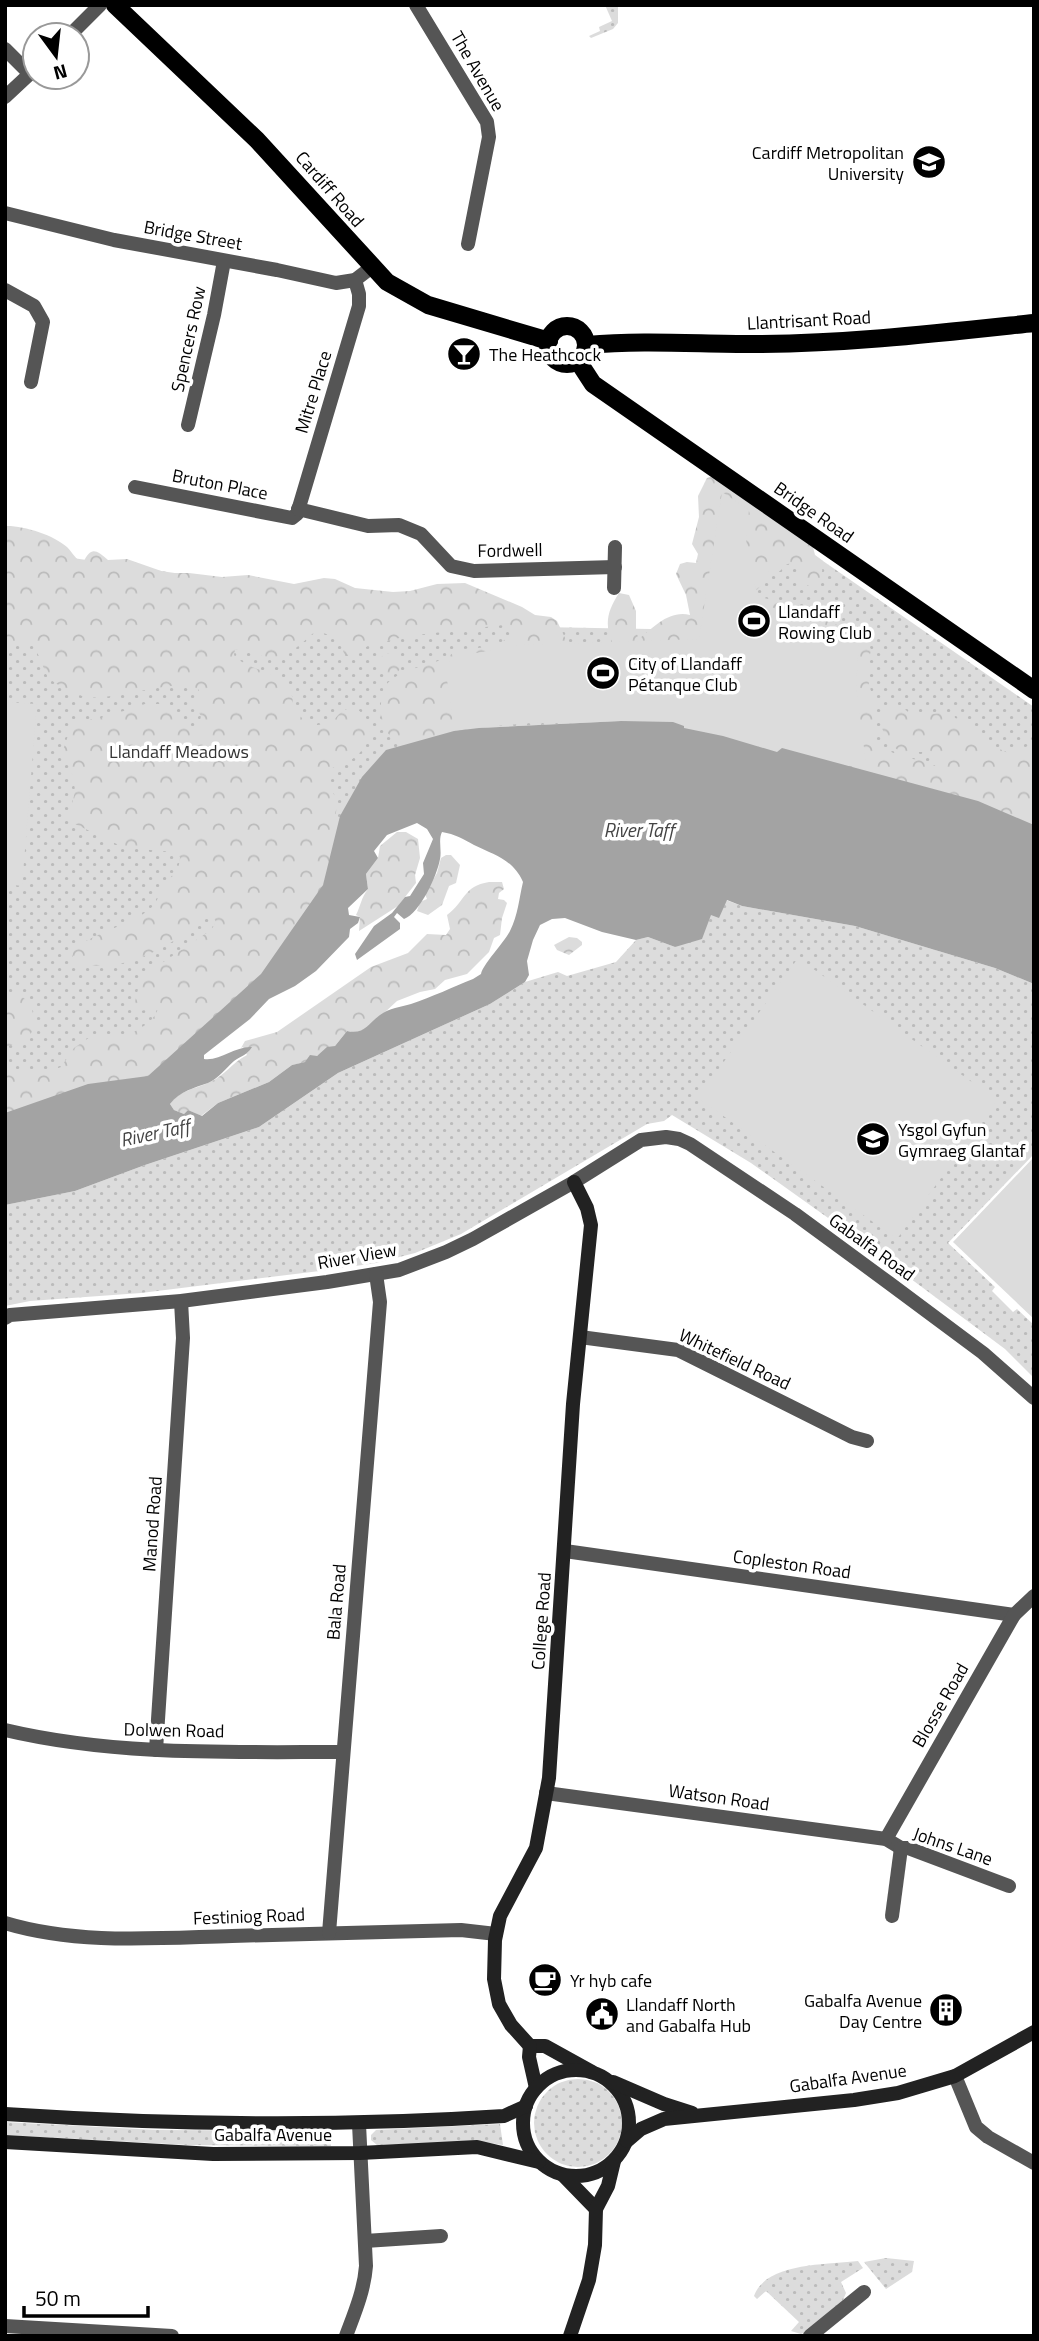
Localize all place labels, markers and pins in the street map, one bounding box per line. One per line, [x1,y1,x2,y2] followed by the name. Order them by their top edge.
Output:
[752,139,904,187] place label: Cardiff Metropolitan University
[910,143,948,181] school or university icon: Cardiff Metropolitan University
[445,335,483,373] bar icon: The Heathcock
[489,341,601,368] place label: The Heathcock
[778,598,872,646] place label: Llandaff Rowing Club
[735,602,773,640] sports icon: Llandaff Rowing Club
[628,650,742,698] place label: City of Llandaff Pétanque Club
[584,654,622,692] sports icon: City of Llandaff Pétanque Club
[898,1116,1025,1164] place label: Ysgol Gyfun Gymraeg Glantaf
[854,1120,892,1158] school or university icon: Ysgol Gyfun Gymraeg Glantaf
[526,1961,564,1999] cafe icon: Yr hyb cafe
[570,1967,652,1994] place label: Yr hyb cafe
[804,1987,922,2035] place label: Gabalfa Avenue Day Centre
[626,1991,751,2039] place label: Llandaff North and Gabalfa Hub
[927,1991,965,2029] building icon: Gabalfa Avenue Day Centre
[583,1995,621,2033] public building icon: Llandaff North and Gabalfa Hub

